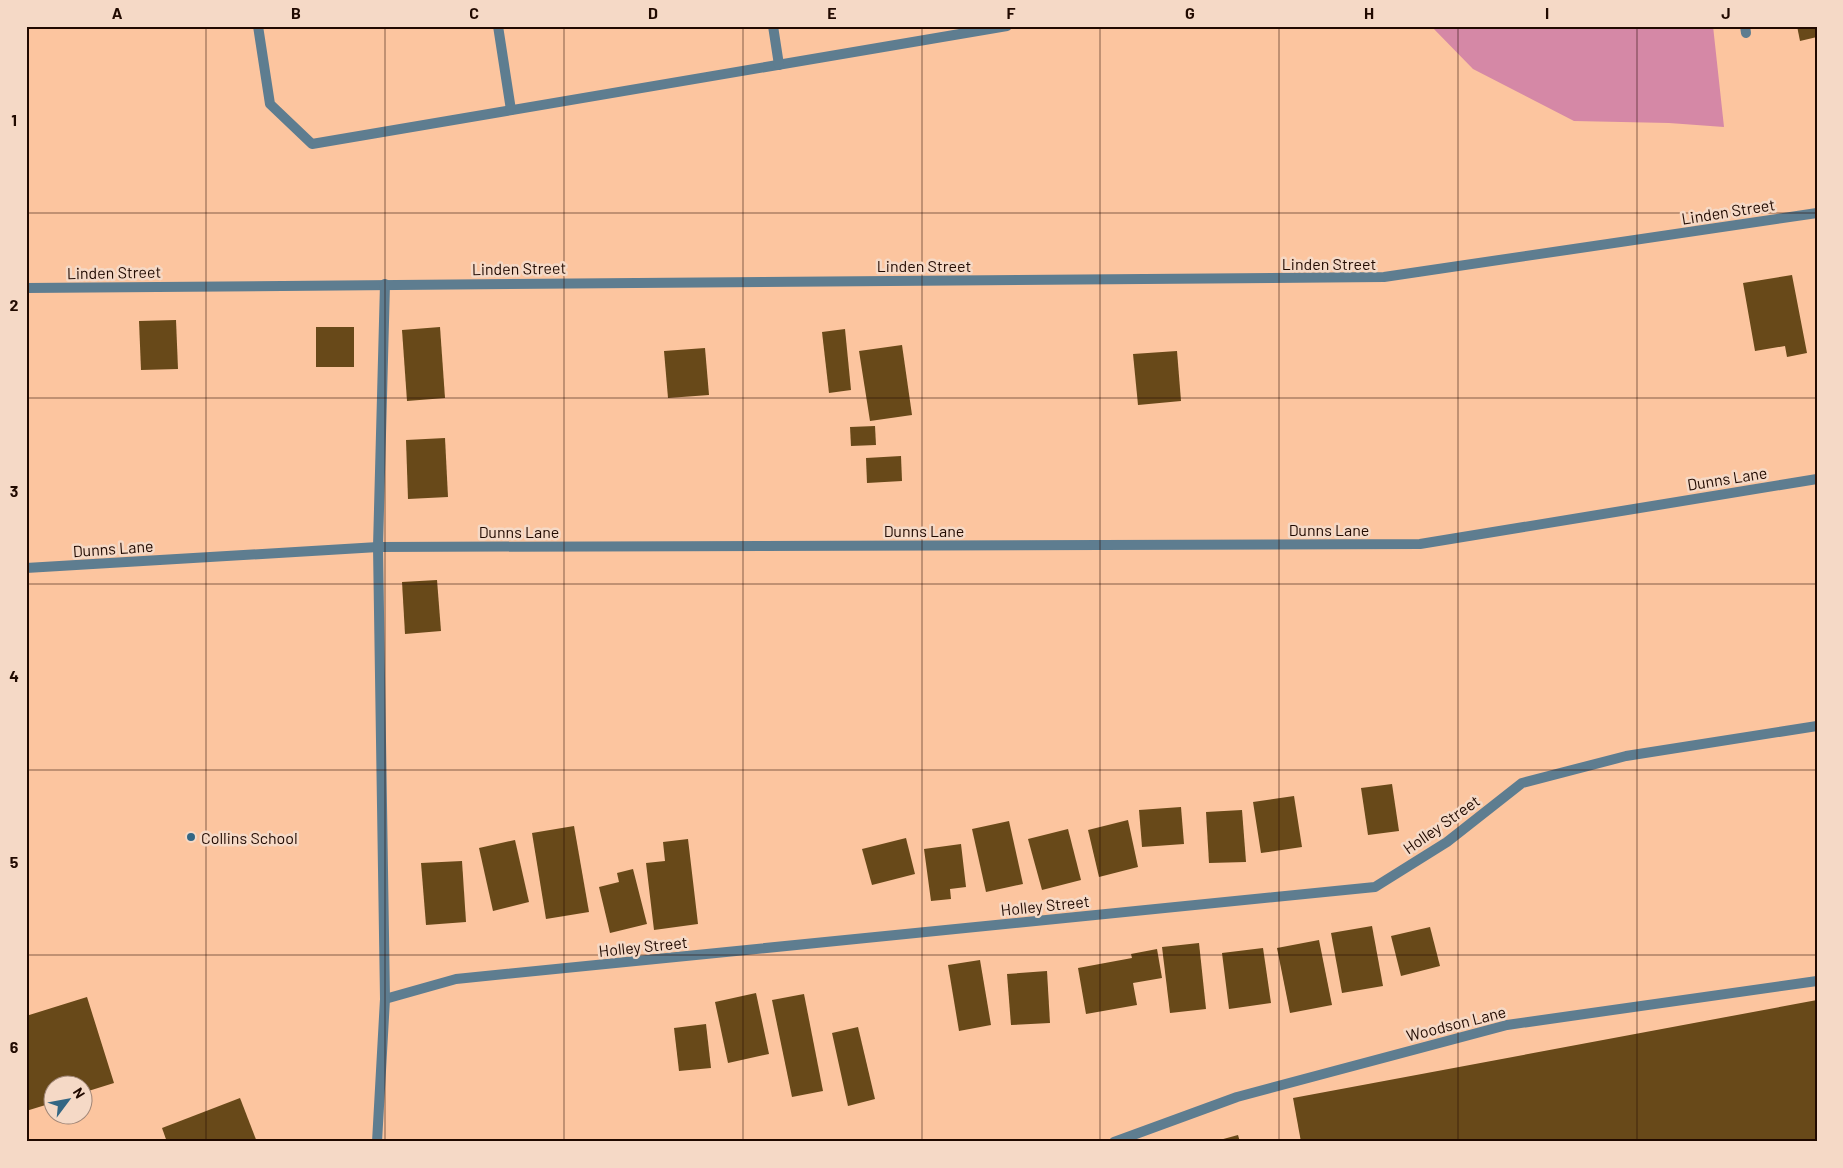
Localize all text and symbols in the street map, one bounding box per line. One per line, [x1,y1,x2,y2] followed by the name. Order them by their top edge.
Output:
[112,3,123,22] text: A
[291,3,301,22] text: B
[469,3,479,22] text: C
[648,3,658,22] text: D
[827,3,837,22] text: E
[1007,3,1016,22] text: F
[1185,3,1195,22] text: G
[1364,3,1374,22] text: H
[1545,3,1549,22] text: I
[1721,3,1731,22] text: J
[11,110,17,129] text: 1
[1680,194,1776,228] street label: Linden Street
[1282,254,1376,273] street label: Linden Street
[877,256,971,275] street label: Linden Street
[472,258,566,278] street label: Linden Street
[67,262,161,282] street label: Linden Street
[10,295,19,314] text: 2
[1686,462,1768,494] street label: Dunns Lane
[10,481,18,500] text: 3
[1289,520,1369,539] street label: Dunns Lane
[884,521,964,540] street label: Dunns Lane
[479,522,559,541] street label: Dunns Lane
[72,536,154,560] street label: Dunns Lane
[9,666,19,685] text: 4
[1399,791,1483,857] street label: Holley Street
[201,828,298,847] place label: Collins School
[185,831,197,843] marker: Collins School
[10,852,19,871] text: 5
[1000,891,1090,919] street label: Holley Street
[598,932,688,960] street label: Holley Street
[1404,1001,1508,1045] street label: Woodson Lane
[10,1037,19,1056] text: 6
[42,1076,92,1126] north arrow
[70,1084,89,1101] text: N

